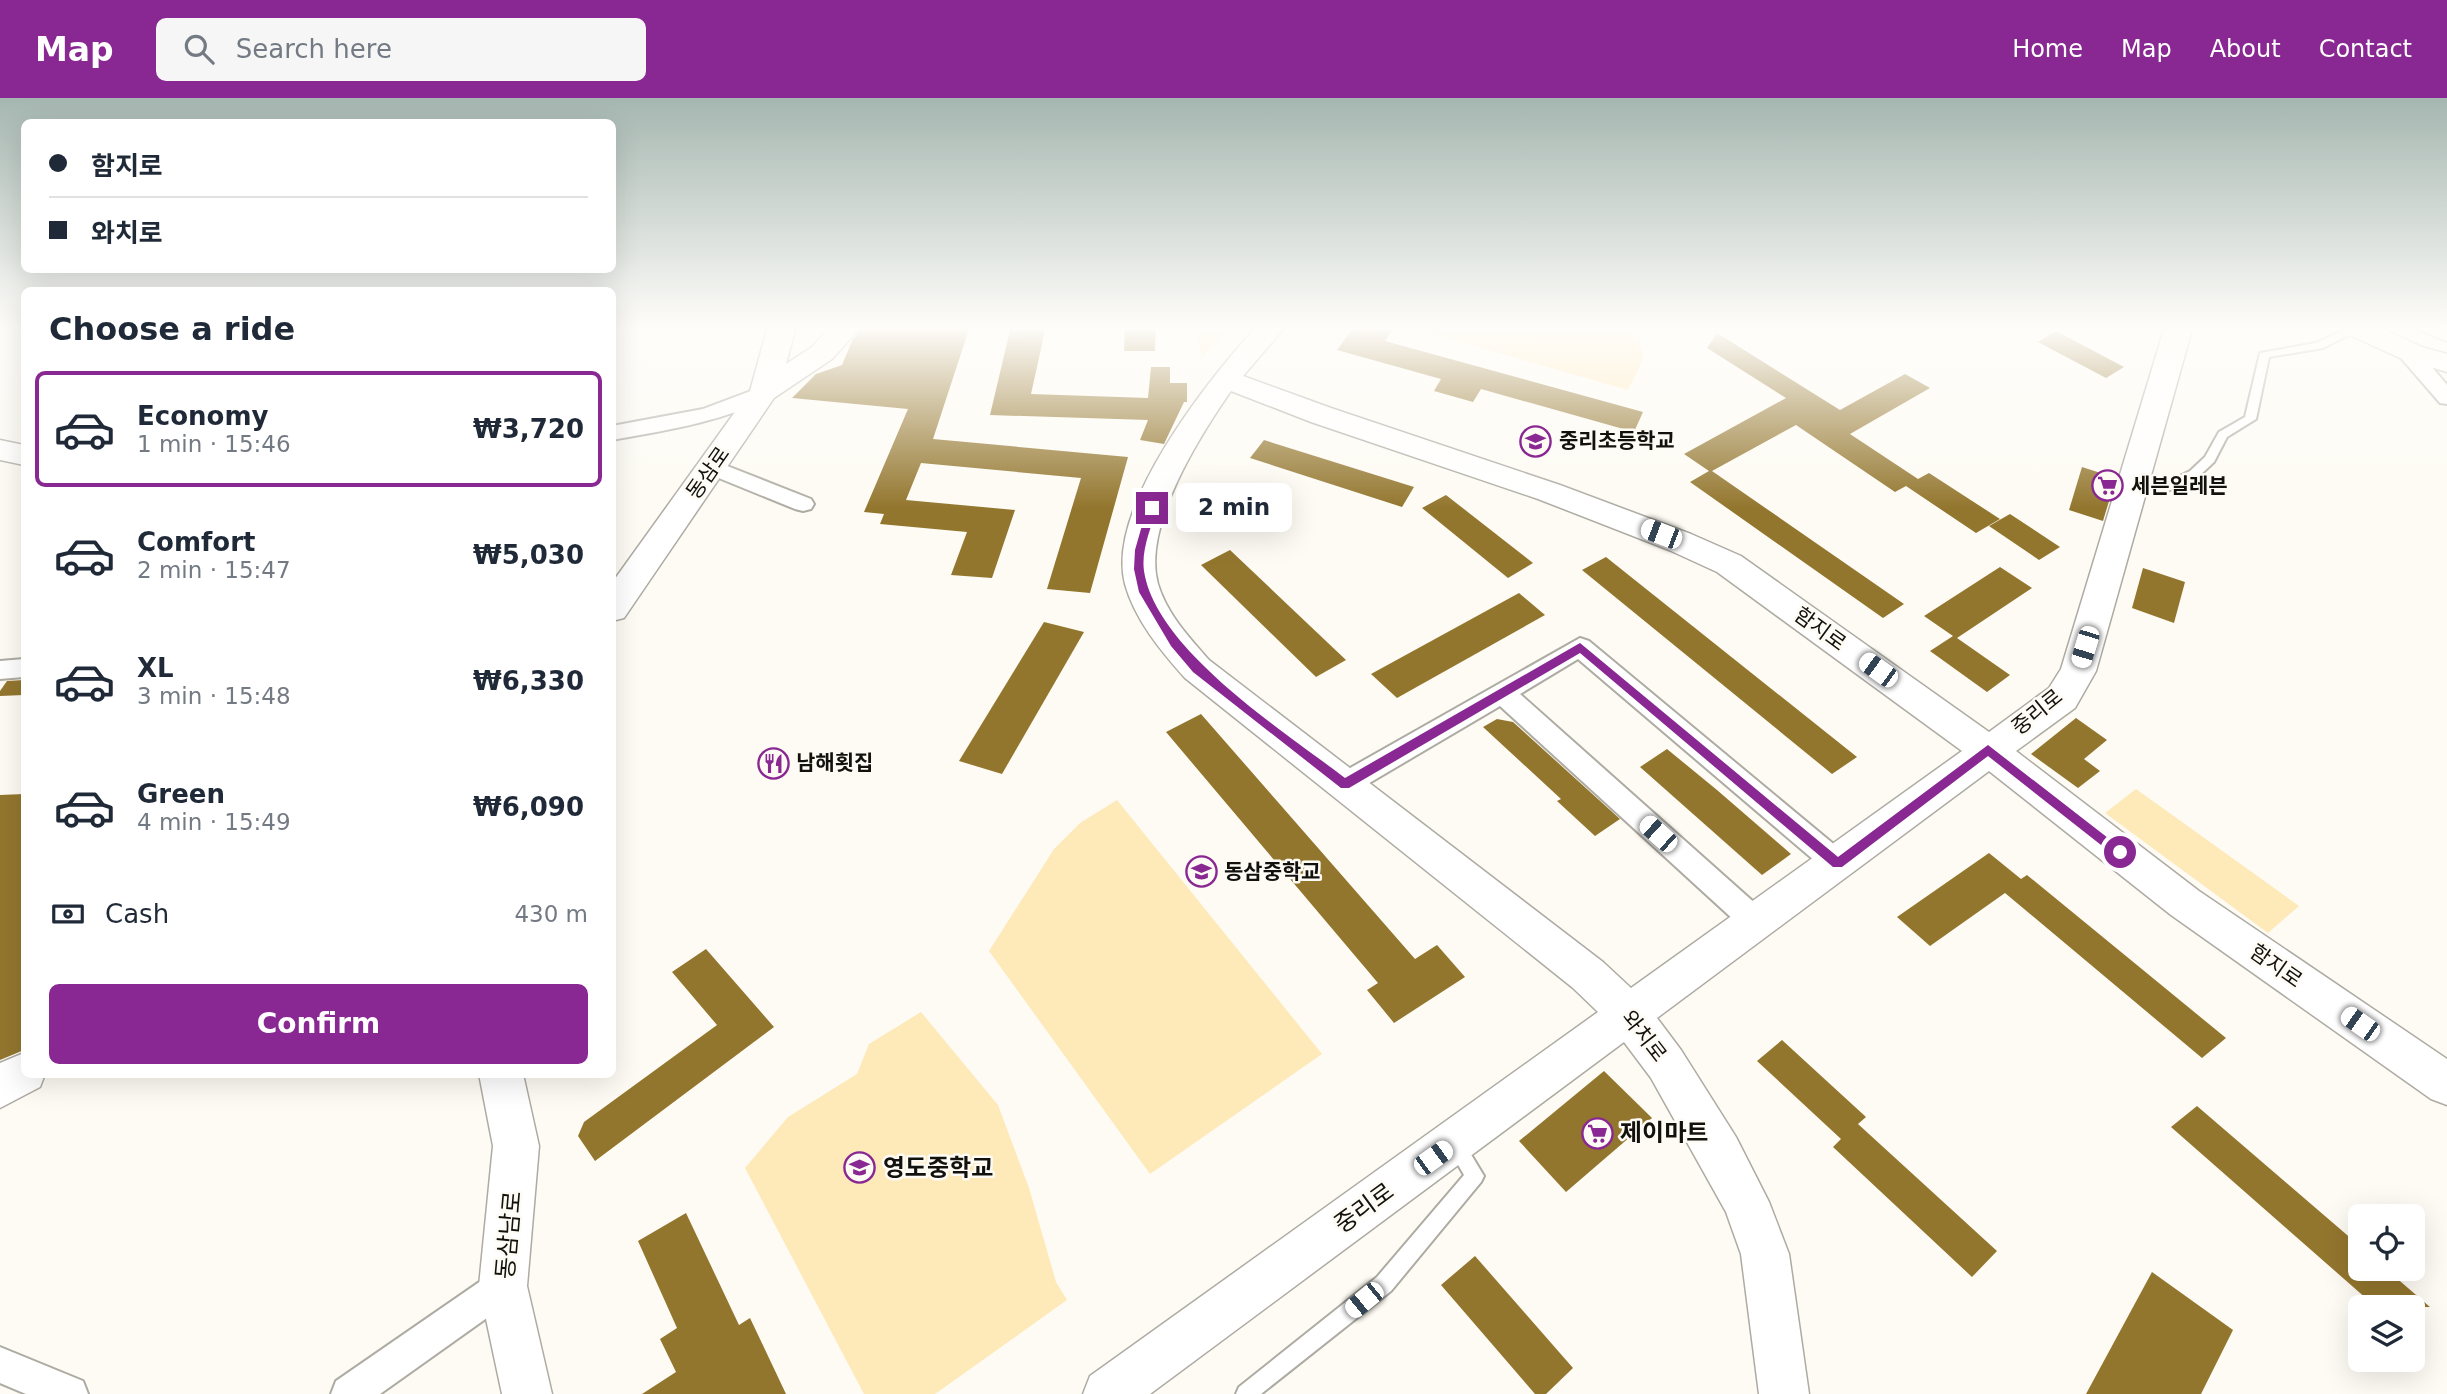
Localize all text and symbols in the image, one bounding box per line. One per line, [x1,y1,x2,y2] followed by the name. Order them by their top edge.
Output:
[156,18,646,81] search box
[35,30,114,69] text: Map
[180,30,218,68] icon: search
[236,34,392,64] text: Search here
[2012,35,2083,63] text: Home
[2121,35,2172,63] text: Map
[2210,35,2281,63] text: About
[2319,35,2412,63] text: Contact
[91,151,163,181] text: 함지로
[91,218,163,248] text: 와치로
[49,310,295,348] text: Choose a ride
[53,398,116,461] icon: car
[137,401,268,431] text: Economy
[473,414,584,444] text: ₩3,720
[1519,424,1553,458] school or university icon: 중리초등학교
[1559,429,1675,453] place label: 중리초등학교
[137,431,291,457] text: 1 min · 15:46
[682,442,734,504] street label: 동삼로
[2091,469,2125,503] supermarket icon: 세븐일레븐
[2131,474,2228,498] place label: 세븐일레븐
[1176,484,1292,532] callout: 2 min
[1136,492,1168,524] route end
[1198,494,1270,520] text: 2 min
[1638,517,1685,551] car
[53,524,116,587] icon: car
[137,527,255,557] text: Comfort
[473,540,584,570] text: ₩5,030
[137,557,291,583] text: 2 min · 15:47
[1789,602,1851,656] street label: 함지로
[2069,624,2102,670] car
[1855,649,1902,691] car
[53,650,116,713] icon: car
[137,653,174,683] text: XL
[473,666,584,696] text: ₩6,330
[137,683,291,709] text: 3 min · 15:48
[2007,684,2067,740] street label: 중리로
[756,746,790,780] restaurant icon: 남해횟집
[796,751,873,775] place label: 남해횟집
[53,776,116,839] icon: car
[137,779,225,809] text: Green
[473,792,584,822] text: ₩6,090
[137,809,291,835] text: 4 min · 15:49
[1636,812,1681,856] car
[2104,836,2136,868] route start
[1184,855,1218,889] school or university icon: 동삼중학교
[1224,860,1321,884] place label: 동삼중학교
[49,895,87,933] icon: cash
[105,899,169,929] text: Cash
[514,901,588,927] text: 430 m
[2245,940,2307,992] street label: 함지로
[49,984,588,1064] button: Confirm
[2337,1003,2384,1045] car
[1617,1006,1671,1066] street label: 와치로
[1580,1116,1614,1150] supermarket icon: 제이마트
[1620,1119,1708,1147] place label: 제이마트
[1410,1137,1457,1179] car
[843,1151,877,1185] school or university icon: 영도중학교
[883,1154,993,1182] place label: 영도중학교
[1329,1177,1399,1239] street label: 중리로
[491,1190,527,1280] street label: 동삼남로
[2348,1204,2425,1372] map controls
[2348,1204,2425,1281] button: locate
[1342,1279,1387,1321] car
[2348,1295,2425,1372] button: layers

